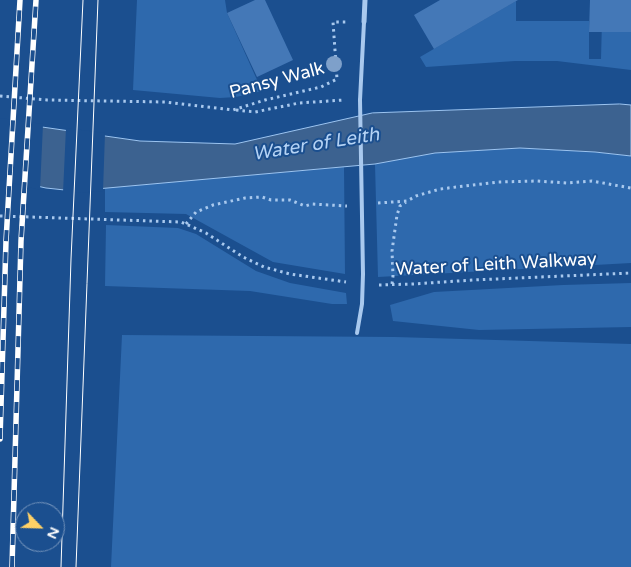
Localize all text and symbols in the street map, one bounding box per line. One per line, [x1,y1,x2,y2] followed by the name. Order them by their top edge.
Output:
[227,58,327,104] street label: Pansy Walk
[251,124,381,166] water label: Water of Leith
[395,249,597,281] street label: Water of Leith Walkway
[15,502,65,552] north arrow
[43,524,63,541] text: N

